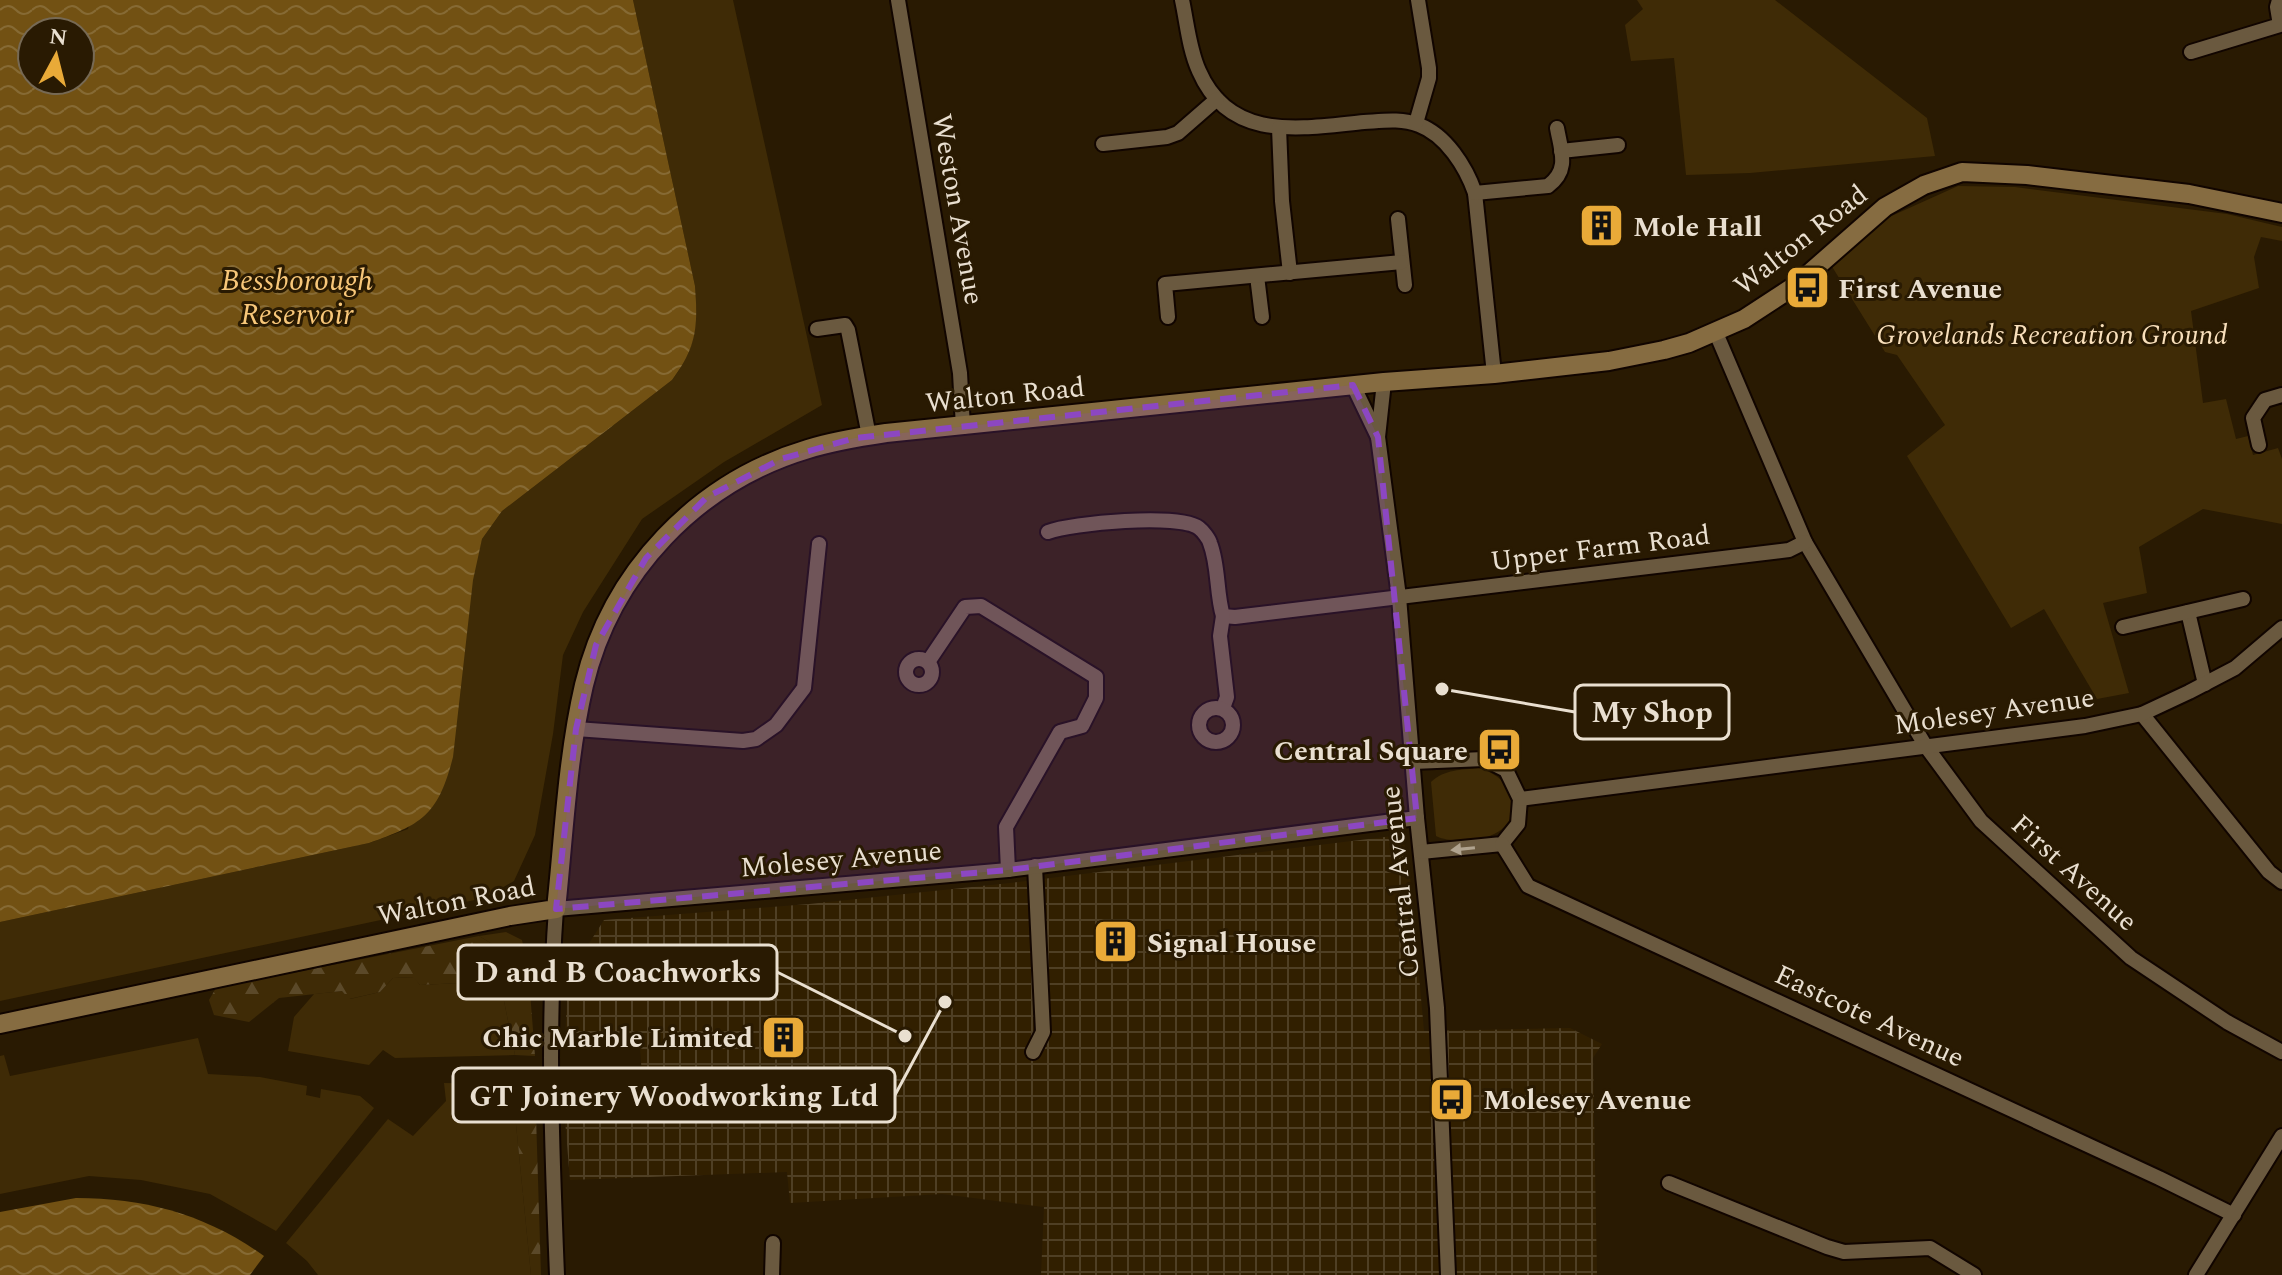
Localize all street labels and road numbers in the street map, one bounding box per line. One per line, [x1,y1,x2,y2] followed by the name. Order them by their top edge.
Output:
[920,110,995,308] street label: Weston Avenue
[1725,174,1877,306] street label: Walton Road
[923,366,1087,425] street label: Walton Road
[1488,514,1713,583] street label: Upper Farm Road
[1891,676,2097,747] street label: Molesey Avenue
[1369,784,1432,980] street label: Central Avenue
[2001,804,2147,942] street label: First Avenue
[739,829,944,890] street label: Molesey Avenue
[374,865,539,938] street label: Walton Road
[1767,954,1971,1079] street label: Eastcote Avenue

